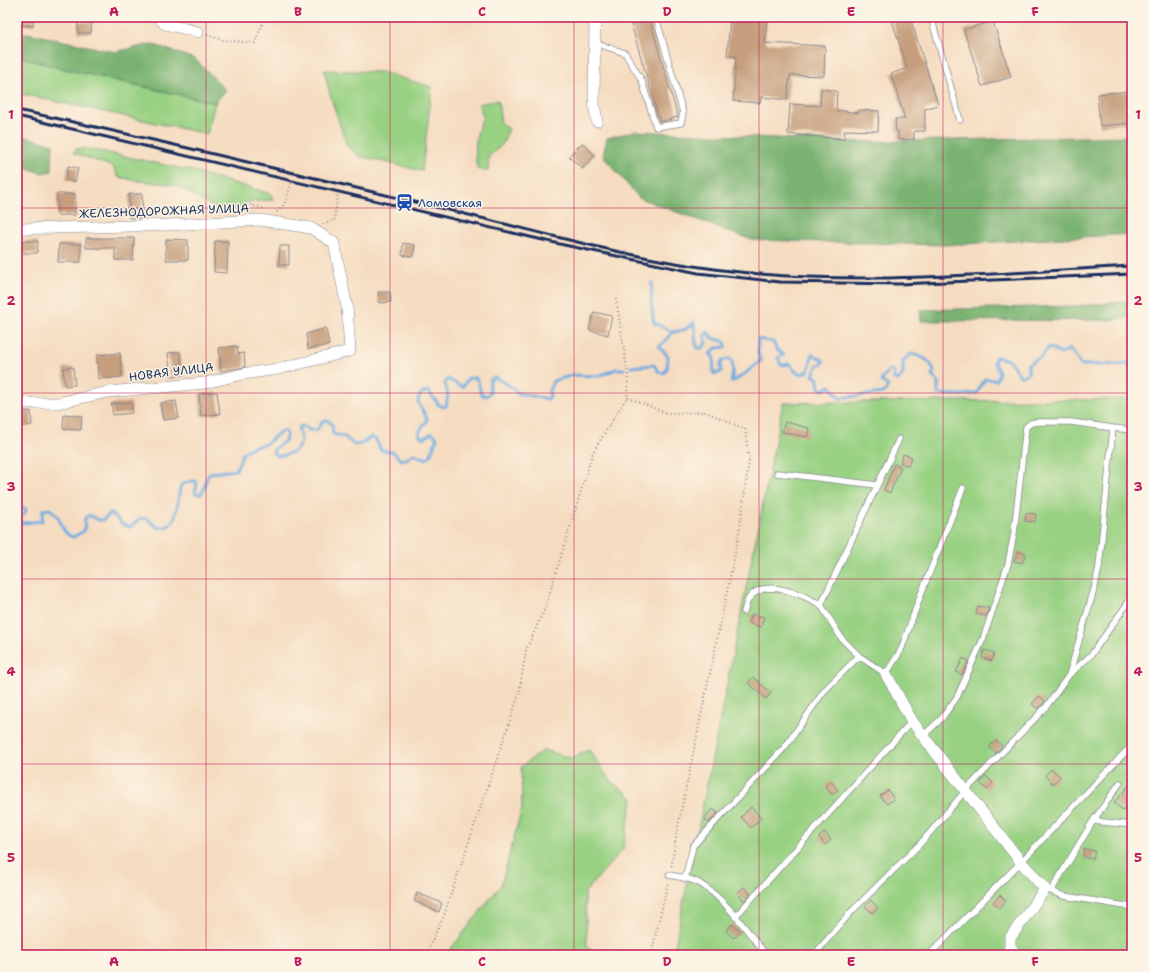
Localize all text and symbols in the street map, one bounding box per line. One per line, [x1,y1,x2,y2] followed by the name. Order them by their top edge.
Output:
[109,3,119,20] text: A
[294,3,302,20] text: B
[478,3,486,20] text: C
[662,3,672,20] text: D
[847,3,856,20] text: E
[1031,3,1039,20] text: F
[8,106,14,123] text: 1
[1135,106,1141,123] text: 1
[395,193,415,213] station icon: Ломовская
[418,195,482,211] place label: Ломовская
[79,200,250,222] street label: ЖЕЛЕЗНОДОРОЖНАЯ УЛИЦА
[6,292,16,309] text: 2
[1133,292,1143,309] text: 2
[128,359,215,385] street label: НОВАЯ УЛИЦА
[6,478,16,495] text: 3
[1133,478,1143,495] text: 3
[6,663,16,680] text: 4
[1133,663,1143,680] text: 4
[7,849,15,866] text: 5
[1134,849,1142,866] text: 5
[109,953,119,970] text: A
[294,953,302,970] text: B
[478,953,486,970] text: C
[662,953,672,970] text: D
[847,953,856,970] text: E
[1031,953,1039,970] text: F

